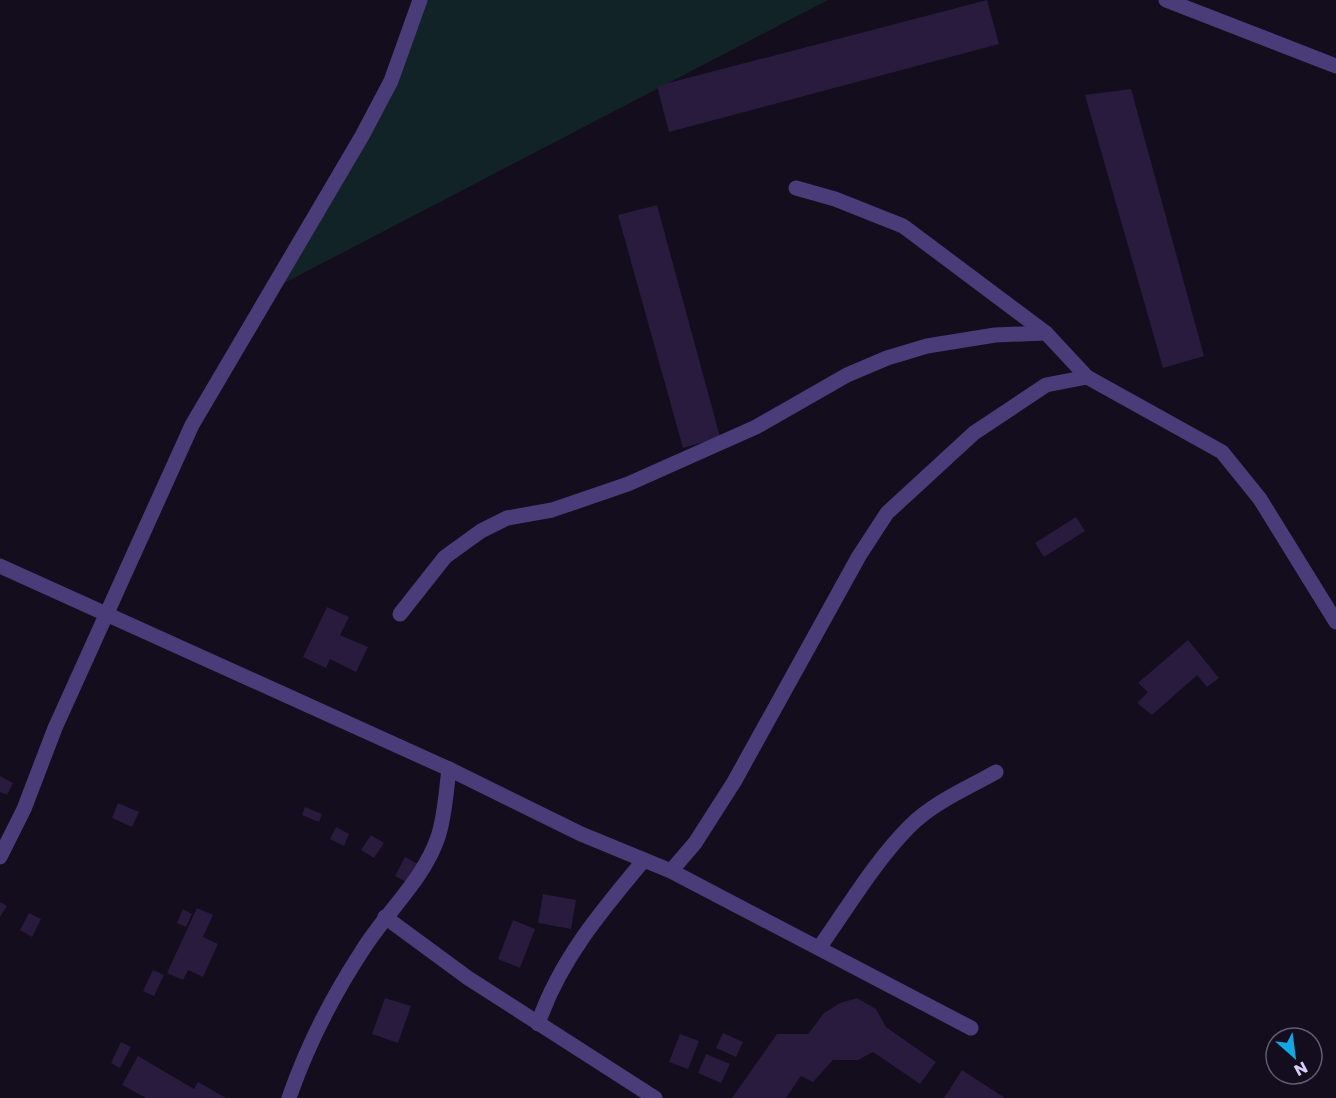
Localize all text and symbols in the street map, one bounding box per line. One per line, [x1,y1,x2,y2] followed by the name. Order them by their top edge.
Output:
[1264,1026,1324,1086] north arrow
[1290,1056,1312,1082] text: N

